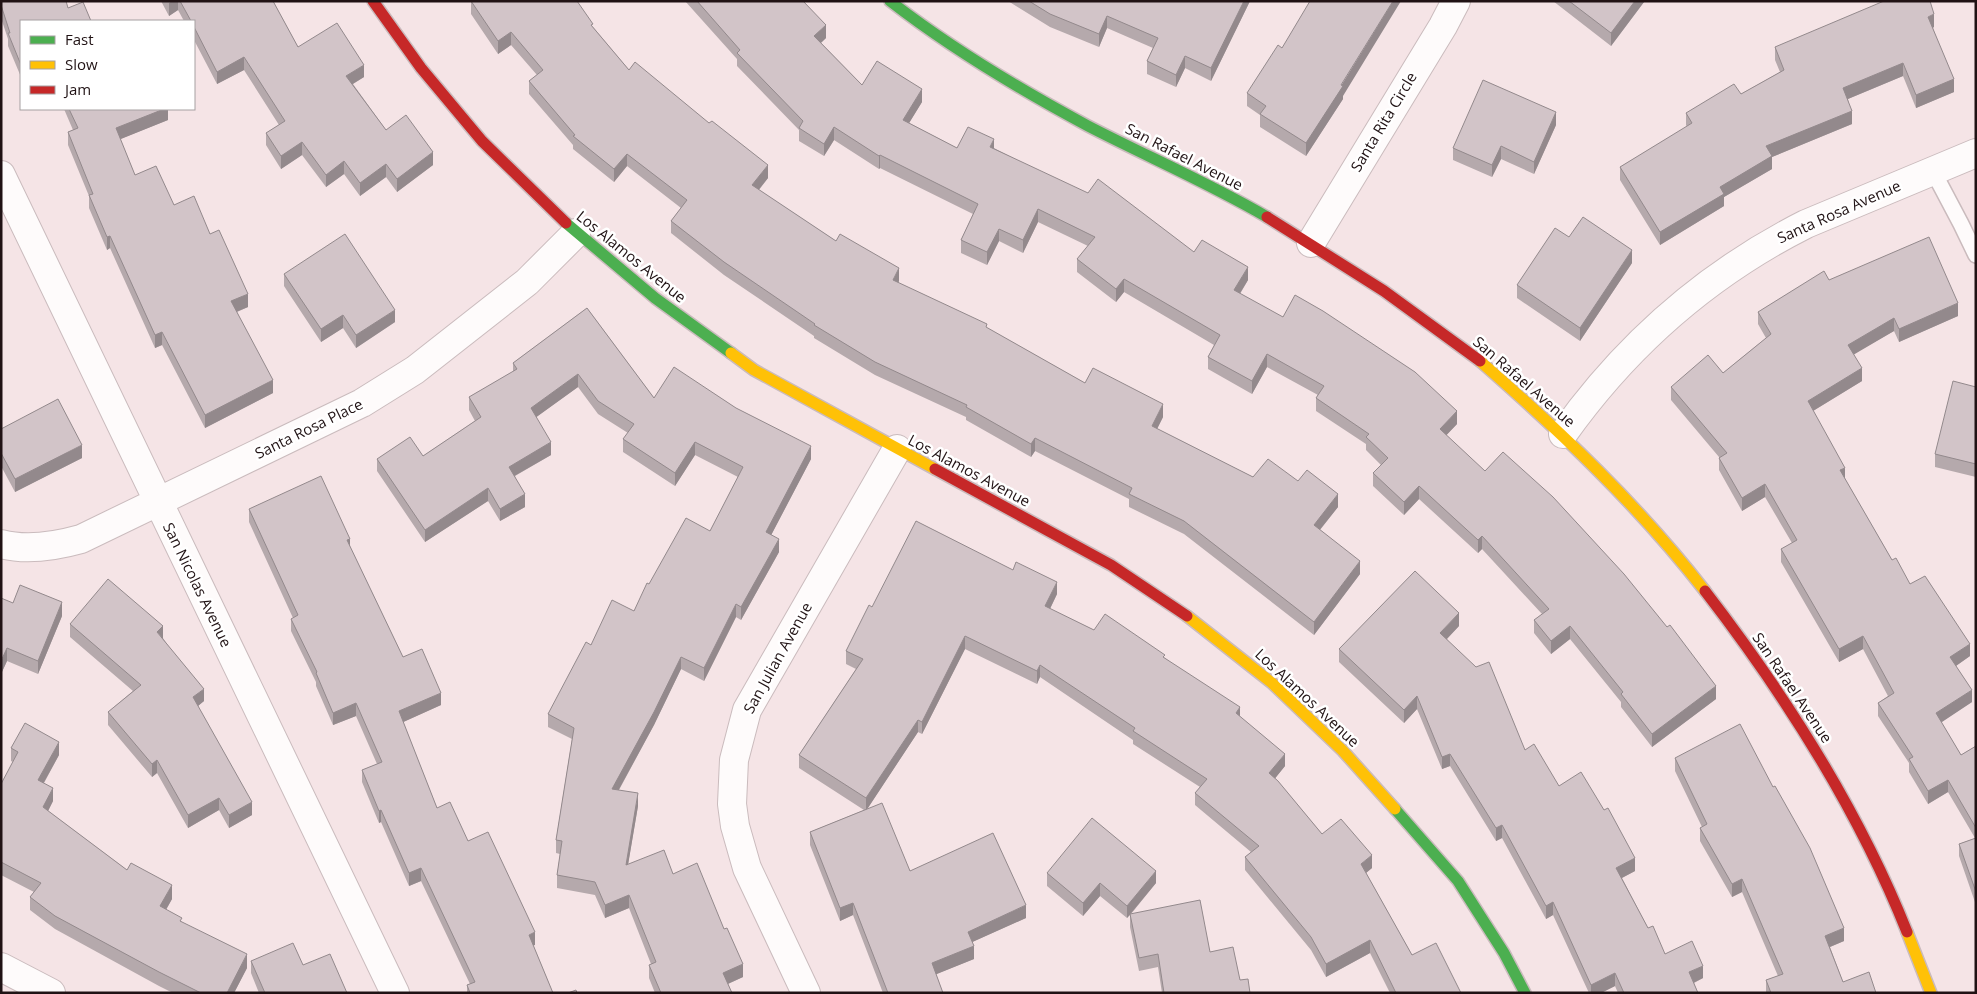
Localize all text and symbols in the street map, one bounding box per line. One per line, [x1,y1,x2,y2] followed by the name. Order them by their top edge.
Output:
[20,20,195,110] legend
[65,29,94,49] text: Fast
[65,54,98,74] text: Slow
[1346,68,1421,175] street label: Santa Rita Circle
[63,79,91,99] text: Jam
[1122,118,1246,194] street label: San Rafael Avenue
[1774,175,1904,247] street label: Santa Rosa Avenue
[573,206,691,307] street label: Los Alamos Avenue
[1469,331,1580,431] street label: San Rafael Avenue
[251,393,366,463] street label: Santa Rosa Place
[905,429,1034,511] street label: Los Alamos Avenue
[159,519,237,650] street label: San Nicolas Avenue
[738,598,816,717] street label: San Julian Avenue
[1748,628,1837,746] street label: San Rafael Avenue
[1251,644,1364,751] street label: Los Alamos Avenue

